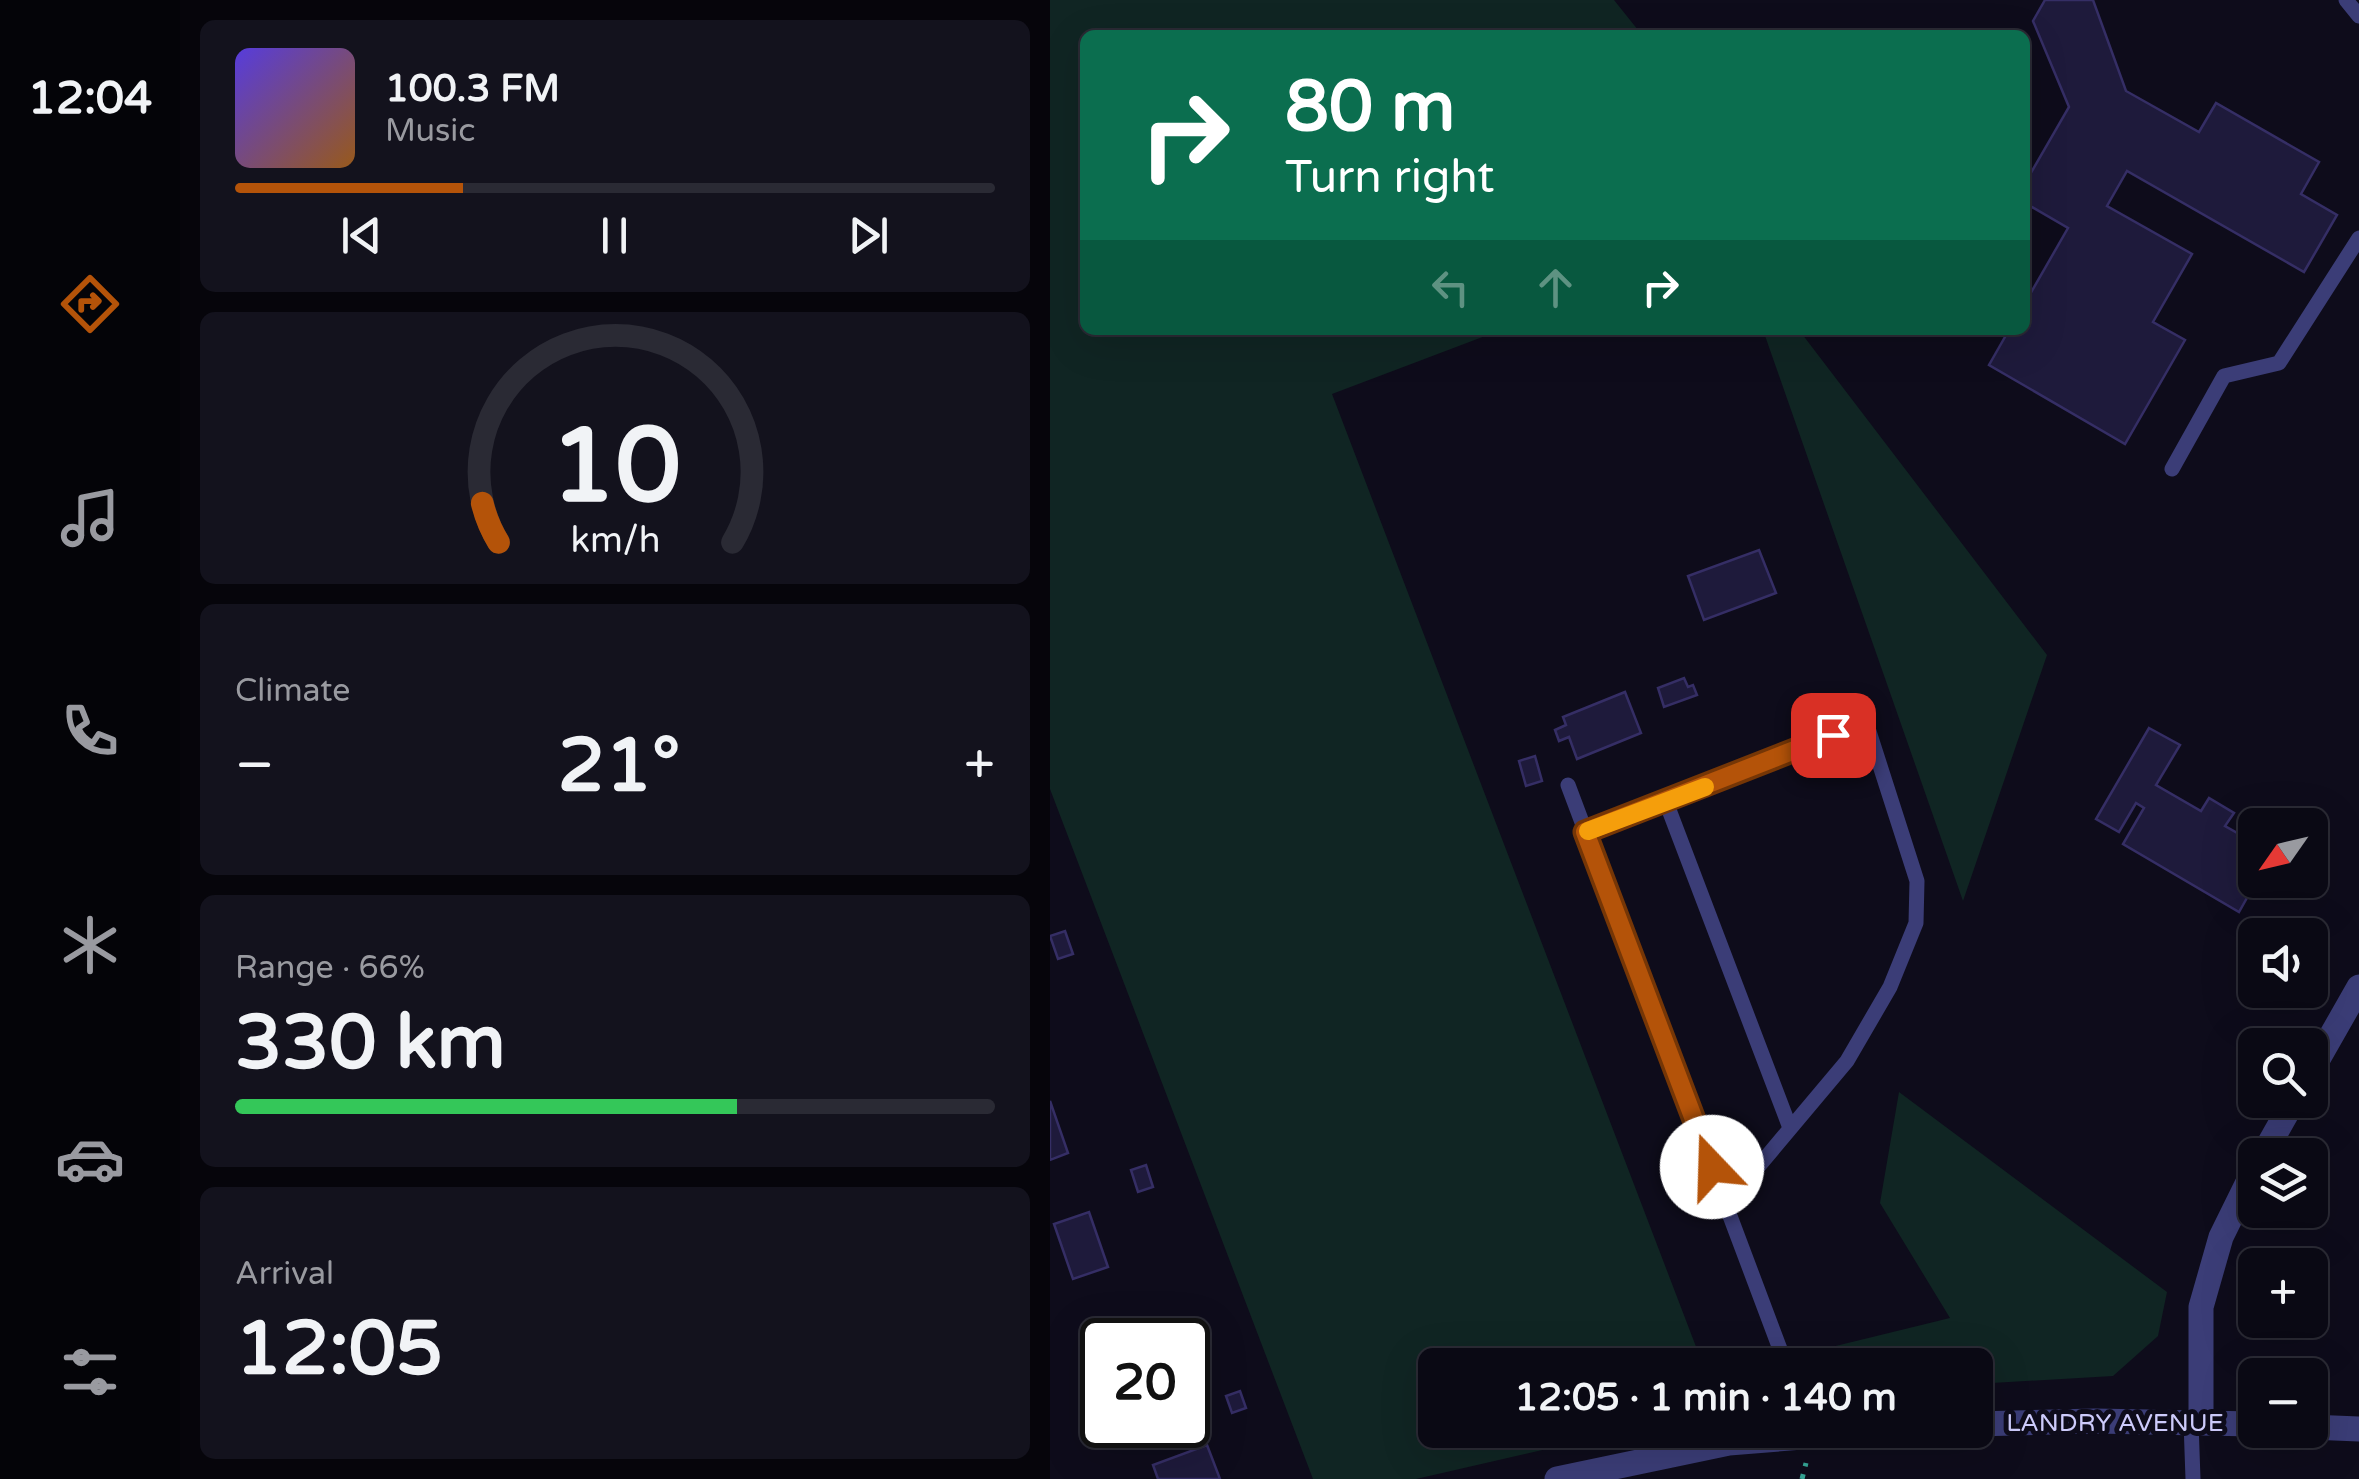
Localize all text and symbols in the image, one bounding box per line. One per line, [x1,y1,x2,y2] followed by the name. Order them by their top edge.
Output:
[385,66,560,112] text: 100.3 FM
[1285,66,1455,150] text: 80 m
[1120,70,1250,200] icon: right
[28,72,152,126] text: 12:04
[385,112,475,150] text: Music
[1285,151,1494,205] text: Turn right
[334,208,389,263] icon: previous
[587,208,642,263] icon: pause
[841,208,896,263] icon: next
[1423,260,1478,315] icon: left
[1528,260,1583,315] icon: ahead
[1633,260,1688,315] icon: right
[55,269,125,339] icon: directions
[550,405,680,530] text: 10
[55,483,125,553] icon: music
[570,519,660,562] text: km/h
[235,672,350,710] text: Climate
[1791,693,1876,778] pin
[55,696,125,766] icon: phone
[1806,708,1861,763] icon: arrive
[558,721,680,811] text: 21°
[235,733,274,799] text: −
[964,733,995,799] text: +
[2238,808,2328,898] north arrow
[2238,808,2328,1448] map controls
[55,910,125,980] icon: climate
[2238,918,2328,1008] button: sound
[235,949,425,987] text: Range · 66%
[235,998,506,1088] text: 330 km
[2238,1028,2328,1118] button: search
[1660,1115,1764,1219] position arrow
[55,1124,125,1194] icon: car
[2238,1138,2328,1228] button: layers
[2238,1248,2328,1338] button: +
[235,1255,334,1293] text: Arrival
[235,1304,443,1394] text: 12:05
[1080,1318,1210,1448] speed limit sign: 20
[55,1337,125,1407] icon: filters
[2238,1358,2328,1448] button: −
[1514,1375,1897,1421] text: 12:05 · 1 min · 140 m
[2006,1408,2224,1438] street label: LANDRY AVENUE

